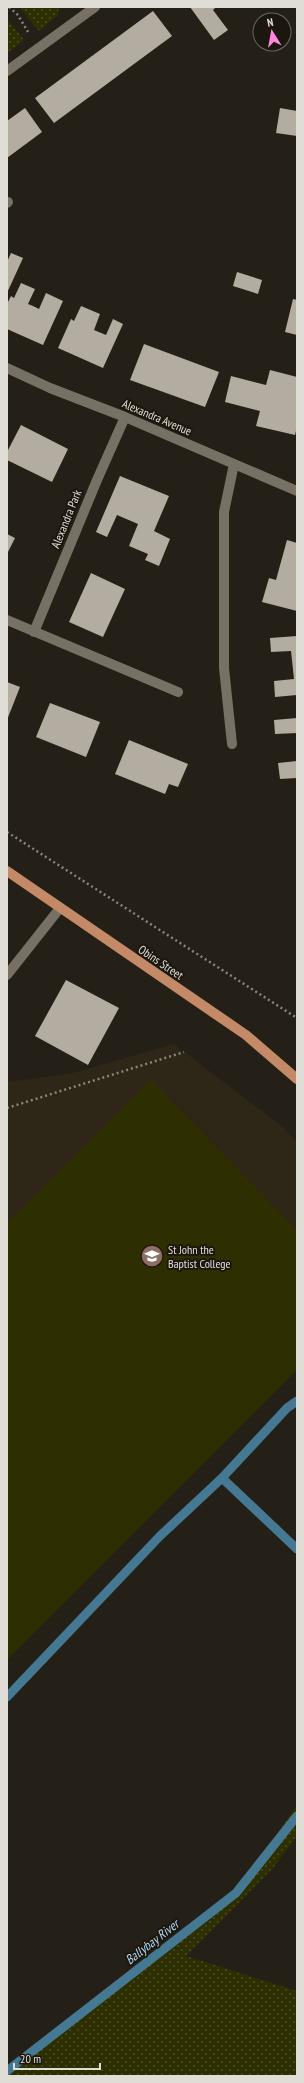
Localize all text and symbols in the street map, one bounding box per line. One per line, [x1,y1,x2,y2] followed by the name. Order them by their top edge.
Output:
[252,12,292,52] north arrow
[266,15,274,30] text: N
[120,396,194,438] street label: Alexandra Avenue
[47,487,85,551] street label: Alexandra Park
[136,941,187,983] street label: Obins Street
[168,1242,230,1271] place label: St John the Baptist College
[139,1243,165,1269] school or university icon: St John the Baptist College
[122,1914,184,1968] water label: Ballybay River
[14,2045,100,2071] scale bar
[20,2051,41,2066] text: 20 m

